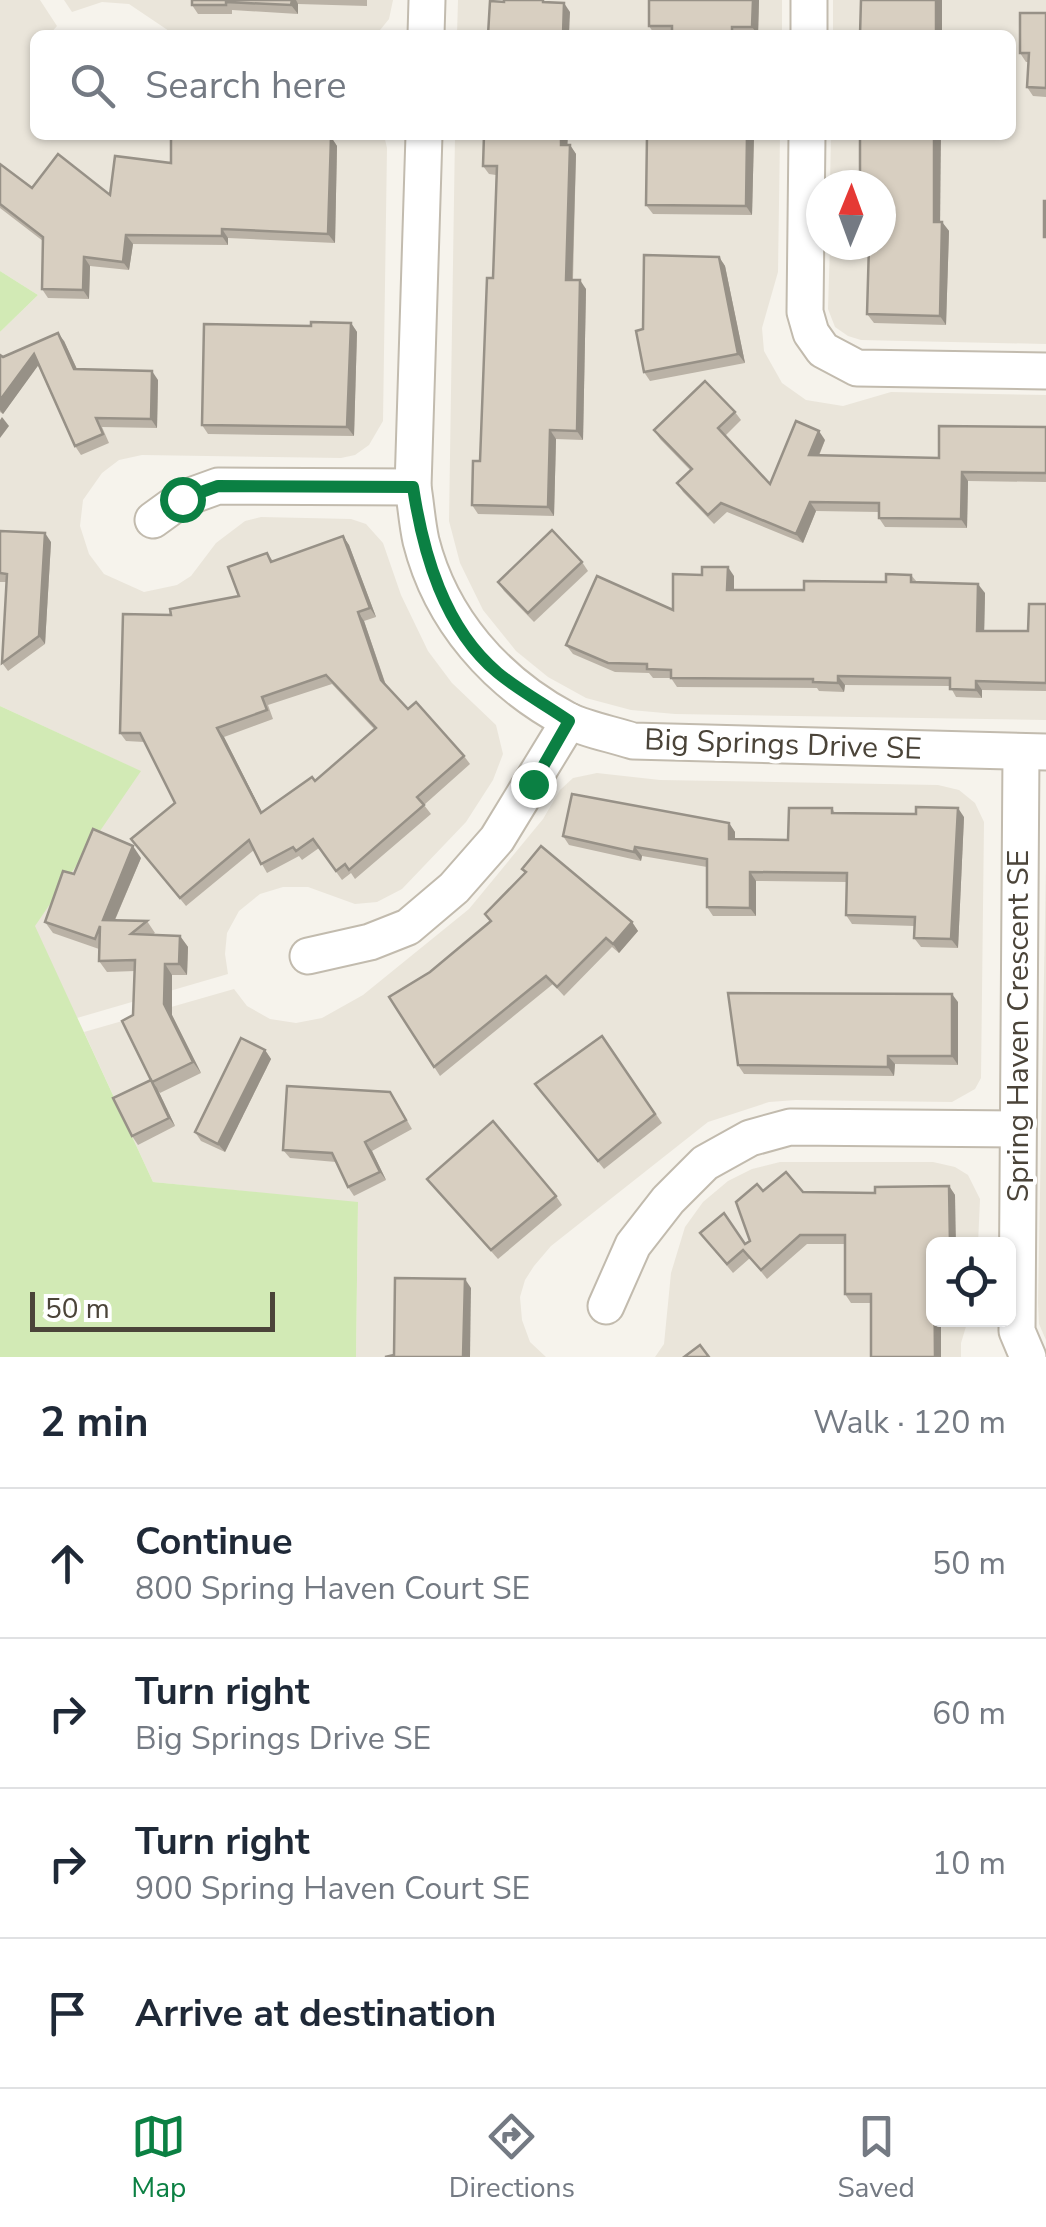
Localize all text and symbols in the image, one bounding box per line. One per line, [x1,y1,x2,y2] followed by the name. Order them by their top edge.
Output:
[30,30,1016,140] search box
[65,58,120,113] icon: search
[145,60,346,111] text: Search here
[806,170,896,260] north arrow
[160,477,206,523] route start
[643,719,922,770] street label: Big Springs Drive SE
[511,762,557,808] route end
[998,850,1039,1202] street label: Spring Haven Crescent SE
[926,1237,1016,1327] map controls
[926,1237,1016,1327] button: locate
[30,1287,275,1332] scale bar
[45,1290,110,1328] text: 50 m
[40,1394,149,1451] text: 2 min
[813,1401,1006,1444] text: Walk · 120 m
[135,1516,293,1567] text: Continue
[40,1536,95,1591] icon: ahead
[932,1542,1006,1585] text: 50 m
[135,1567,530,1610] text: 800 Spring Haven Court SE
[135,1666,310,1717] text: Turn right
[40,1686,95,1741] icon: right
[932,1692,1006,1735] text: 60 m
[135,1717,431,1760] text: Big Springs Drive SE
[135,1816,310,1867] text: Turn right
[40,1836,95,1891] icon: right
[932,1842,1006,1885] text: 10 m
[135,1867,530,1910] text: 900 Spring Haven Court SE
[40,1986,95,2041] icon: arrive
[135,1988,496,2039] text: Arrive at destination
[131,2109,186,2207] tab: Map
[449,2109,575,2207] tab: Directions
[837,2109,915,2207] tab: Saved

